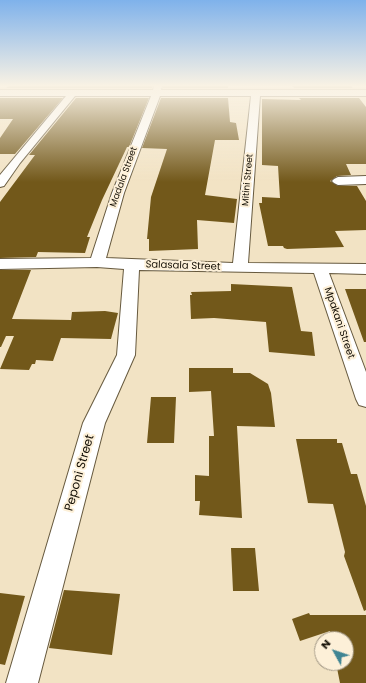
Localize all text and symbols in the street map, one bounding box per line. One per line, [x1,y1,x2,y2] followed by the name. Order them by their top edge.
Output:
[108,146,140,208] street label: Madala Street
[240,154,256,206] street label: Mitini Street
[145,259,221,273] street label: Salasala Street
[321,286,357,360] street label: Mpakani Street
[62,433,98,513] street label: Peponi Street
[314,631,354,671] north arrow
[317,636,334,652] text: N

